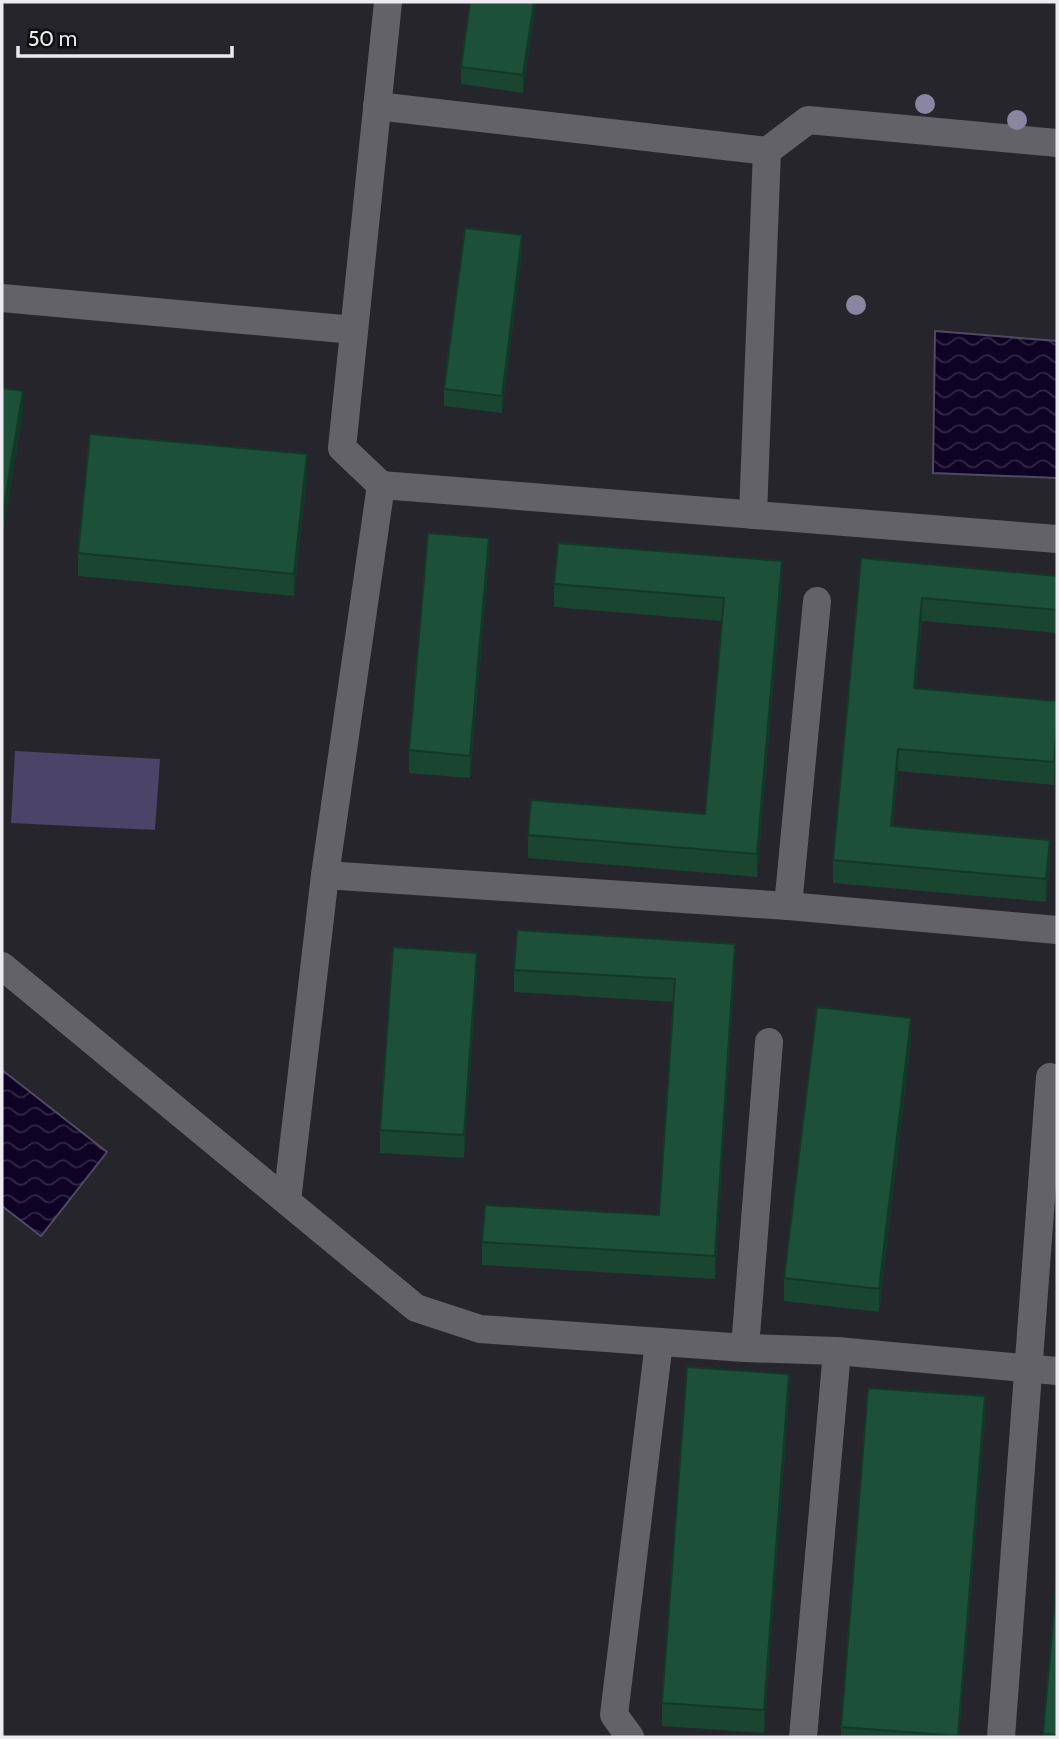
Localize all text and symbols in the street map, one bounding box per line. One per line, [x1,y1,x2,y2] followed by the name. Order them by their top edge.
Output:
[18,14,231,58] scale bar
[28,26,77,51] text: 50 m

